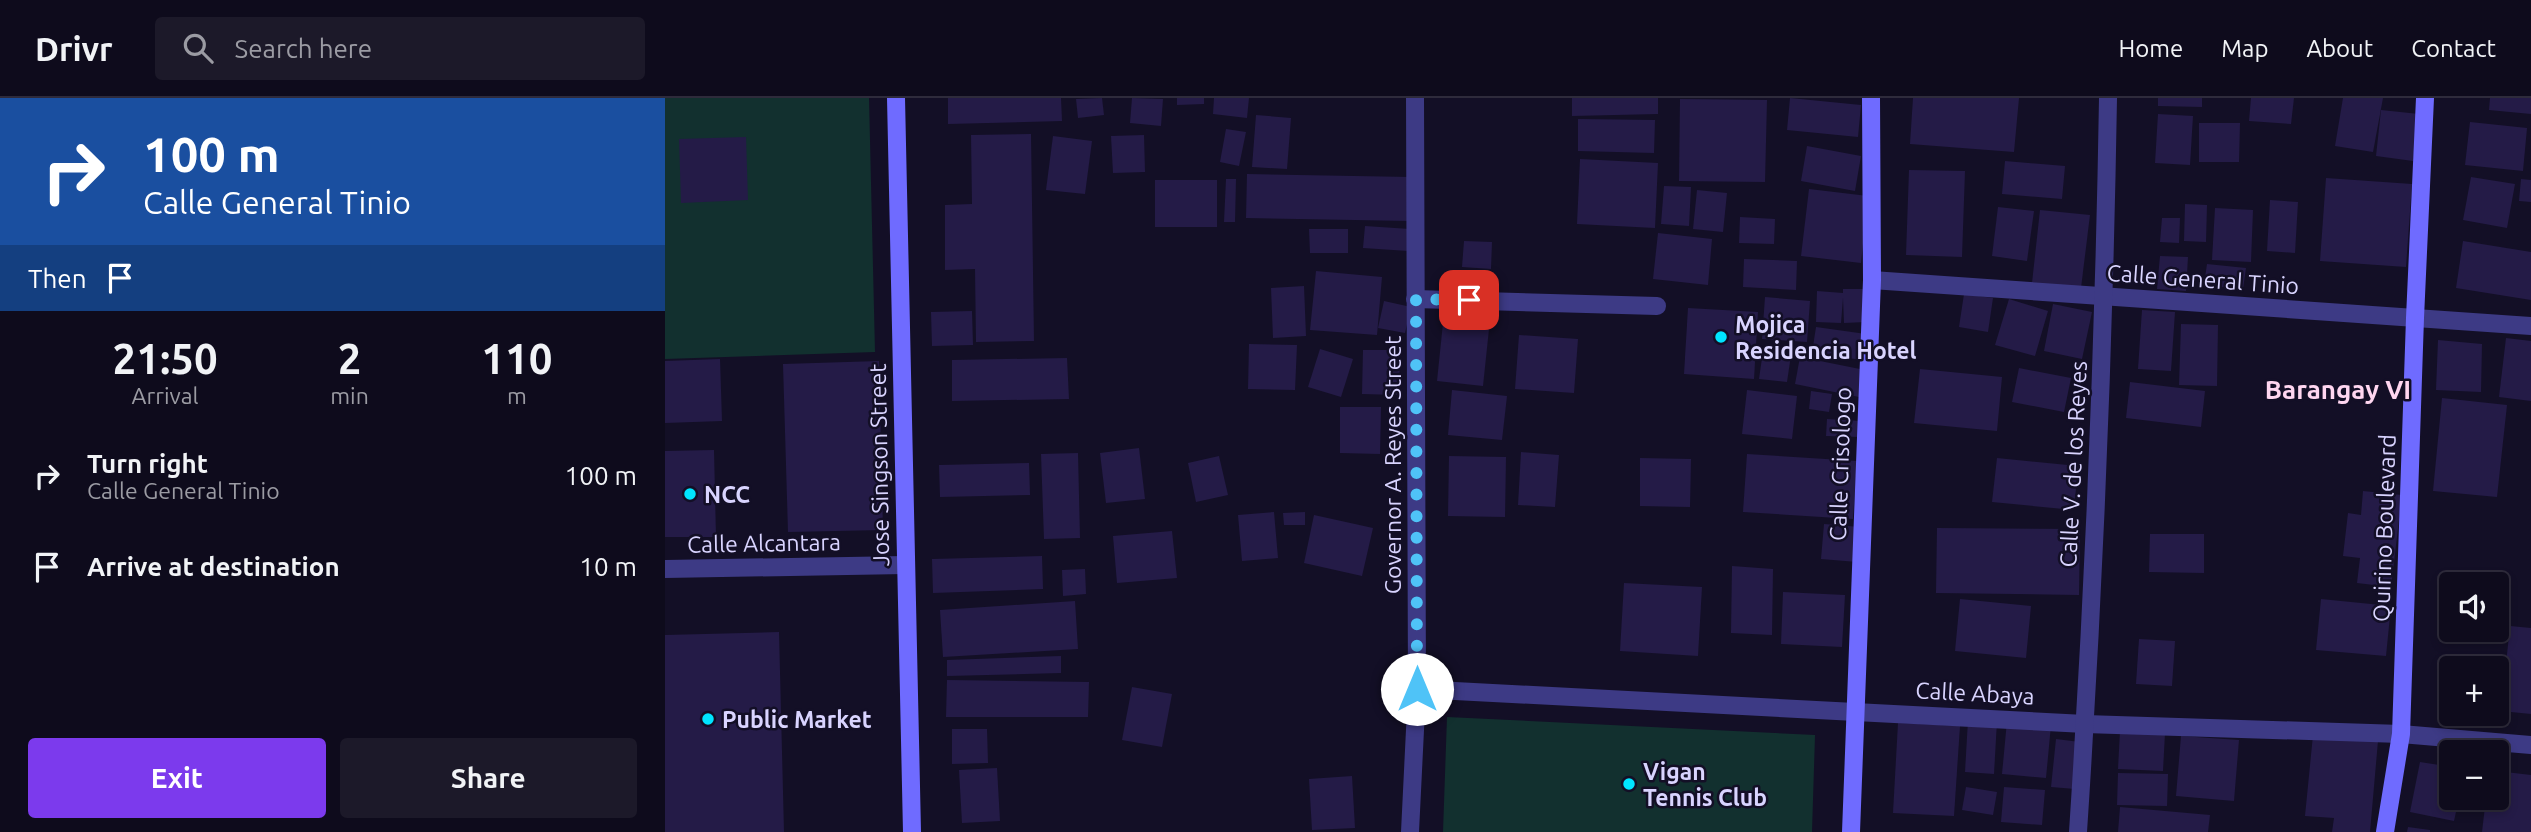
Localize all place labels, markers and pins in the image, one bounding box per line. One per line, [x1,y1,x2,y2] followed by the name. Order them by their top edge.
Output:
[1439,270,1499,330] pin
[1735,312,1917,363] place label: Mojica Residencia Hotel
[1713,329,1729,345] marker: Mojica Residencia Hotel
[704,482,750,507] place label: NCC
[682,486,698,502] marker: NCC
[722,707,872,732] place label: Public Market
[700,711,716,727] marker: Public Market
[1643,759,1767,810] place label: Vigan Tennis Club
[1621,776,1637,792] marker: Vigan Tennis Club

